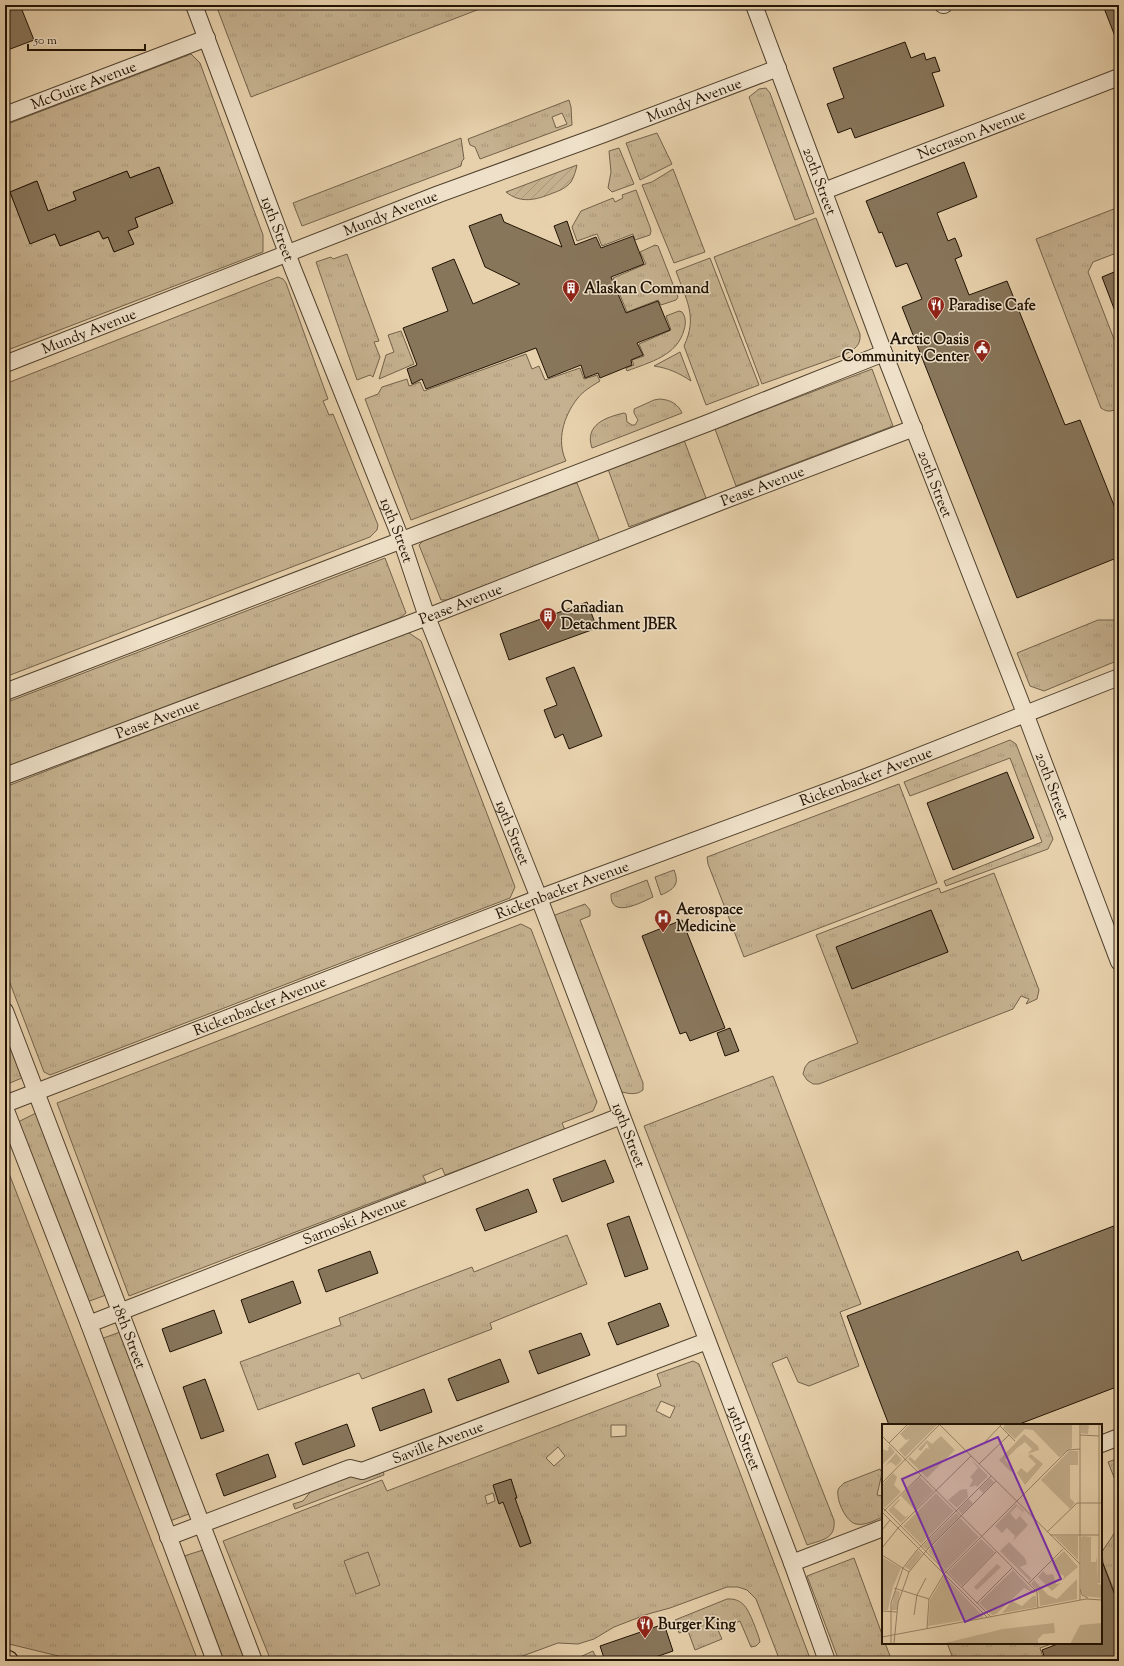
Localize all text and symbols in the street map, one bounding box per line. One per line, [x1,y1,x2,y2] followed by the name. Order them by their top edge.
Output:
[28,26,145,52] scale bar
[33,32,57,50] text: 50 m
[28,57,140,116] street label: McGuire Avenue
[644,74,745,129] street label: Mundy Avenue
[915,105,1029,166] street label: Necrason Avenue
[796,145,841,219] street label: 20th Street
[341,186,441,242] street label: Mundy Avenue
[255,194,298,265] street label: 19th Street
[561,278,581,303] building icon: Alaskan Command
[584,279,710,300] place label: Alaskan Command
[926,295,946,320] restaurant icon: Paradise Cafe
[949,296,1036,317] place label: Paradise Cafe
[39,305,140,361] street label: Mundy Avenue
[842,330,969,368] place label: Arctic Oasis Community Center
[972,338,992,363] public building icon: Arctic Oasis Community Center
[911,448,957,521] street label: 20th Street
[718,462,808,513] street label: Pease Avenue
[374,495,417,566] street label: 19th Street
[416,579,506,631] street label: Pease Avenue
[561,598,677,636] place label: Canadian Detachment JBER
[538,606,558,631] building icon: Canadian Detachment JBER
[113,695,203,745] street label: Pease Avenue
[797,743,936,813] street label: Rickenbacker Avenue
[1029,750,1073,823] street label: 20th Street
[489,798,534,869] street label: 19th Street
[493,857,632,926] street label: Rickenbacker Avenue
[676,900,743,938] place label: Aerospace Medicine
[653,908,673,933] hospital icon: Aerospace Medicine
[191,972,330,1042] street label: Rickenbacker Avenue
[606,1100,650,1171] street label: 19th Street
[300,1192,410,1251] street label: Sarnoski Avenue
[106,1301,150,1372] street label: 18th Street
[721,1403,765,1474] street label: 19th Street
[390,1417,487,1471] street label: Saville Avenue
[882,1424,1102,1644] inset map
[635,1614,655,1639] restaurant icon: Burger King
[658,1615,737,1636] place label: Burger King

